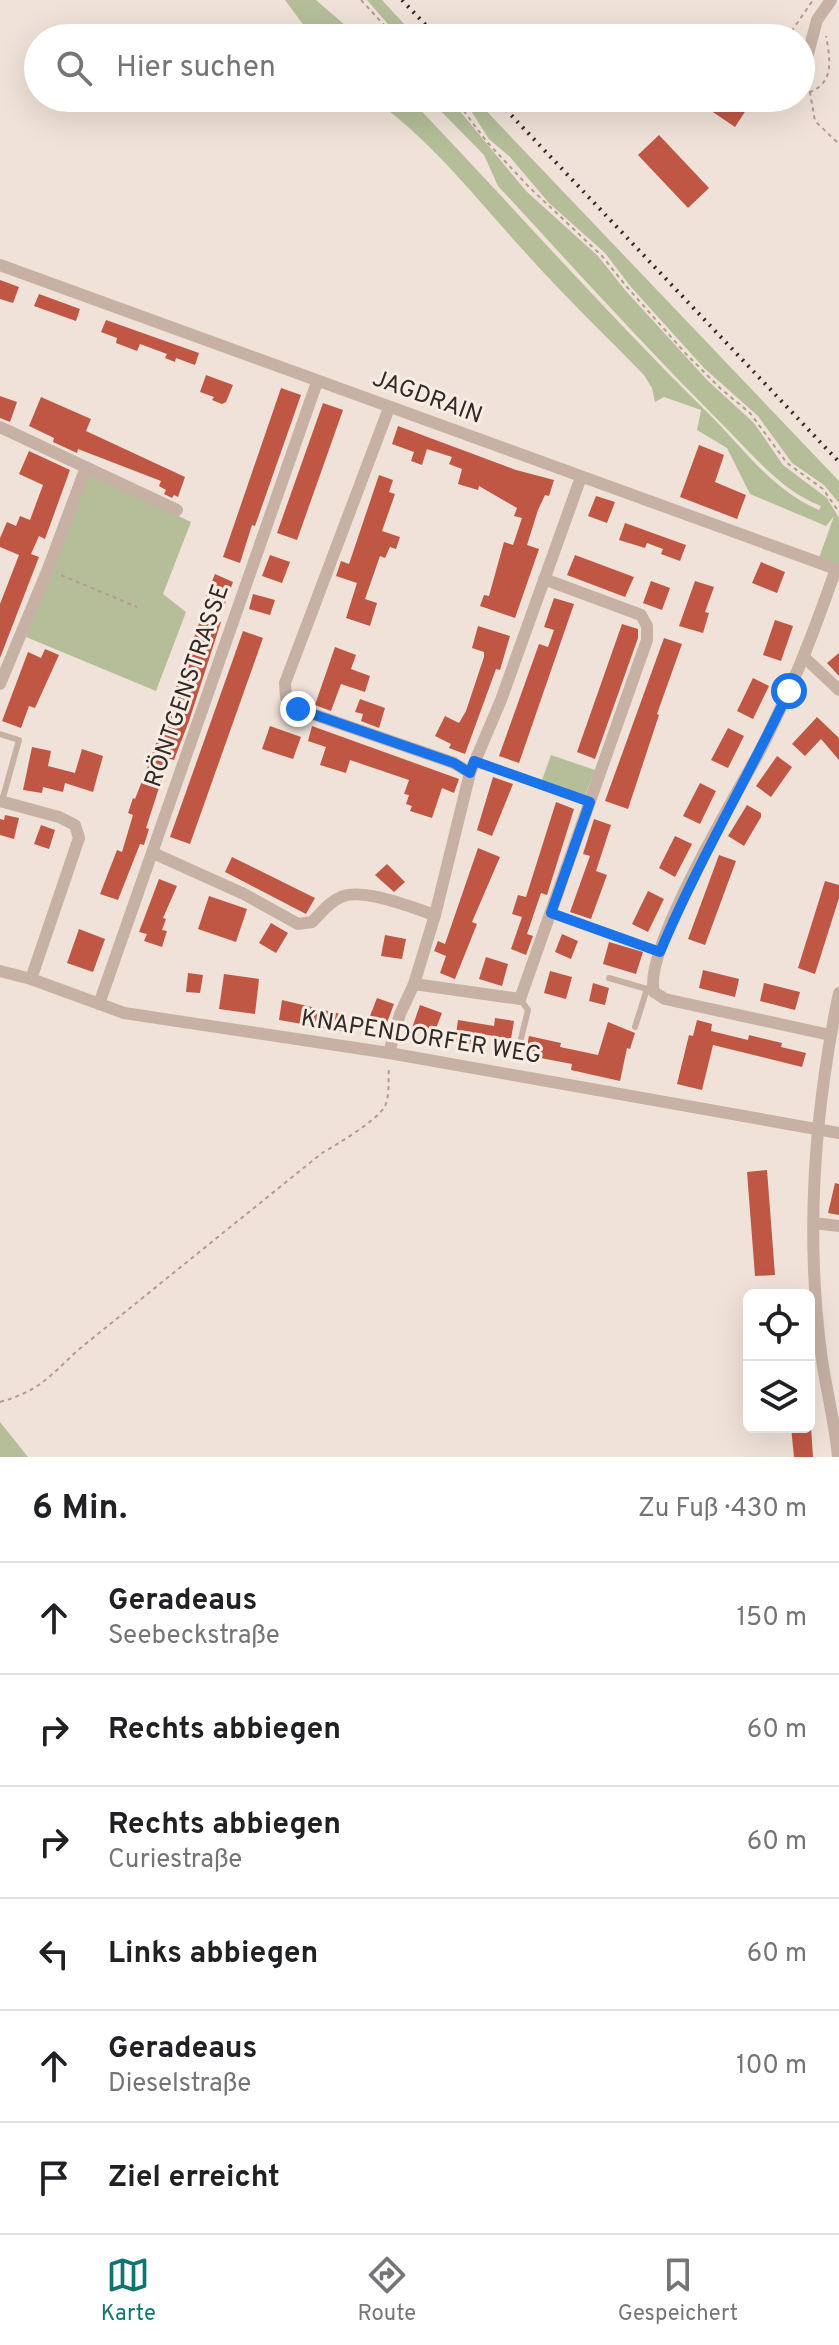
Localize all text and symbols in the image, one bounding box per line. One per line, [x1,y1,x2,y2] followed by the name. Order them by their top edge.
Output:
[24,24,815,112] search box
[52,46,96,90] icon: search
[116,50,276,87] text: Hier suchen
[368,364,486,432] street label: JAGDRAIN
[137,580,237,792] street label: RÖNTGENSTRASSE
[771,673,807,709] route start
[280,691,316,727] route end
[299,1004,543,1072] street label: KNAPENDORFER WEG
[743,1289,815,1433] map controls
[743,1289,815,1361] button: locate
[743,1361,815,1433] button: layers
[32,1488,127,1531] text: 6 Min.
[638,1493,807,1526] text: Zu Fuß · 430 m
[108,1583,257,1620] text: Geradeaus
[32,1596,76,1640] icon: ahead
[736,1602,807,1635] text: 150 m
[108,1620,280,1653] text: Seebeckstraße
[32,1708,76,1752] icon: right
[108,1712,341,1749] text: Rechts abbiegen
[747,1714,807,1747] text: 60 m
[108,1807,341,1844] text: Rechts abbiegen
[32,1820,76,1864] icon: right
[747,1826,807,1859] text: 60 m
[108,1844,242,1877] text: Curiestraße
[32,1932,76,1976] icon: left
[108,1936,318,1973] text: Links abbiegen
[747,1938,807,1971] text: 60 m
[108,2031,257,2068] text: Geradeaus
[32,2044,76,2088] icon: ahead
[736,2050,807,2083] text: 100 m
[108,2068,251,2101] text: Dieselstraße
[32,2156,76,2200] icon: arrive
[108,2160,280,2197] text: Ziel erreicht
[101,2253,156,2328] tab: Karte
[357,2253,416,2328] tab: Route
[618,2253,738,2328] tab: Gespeichert

